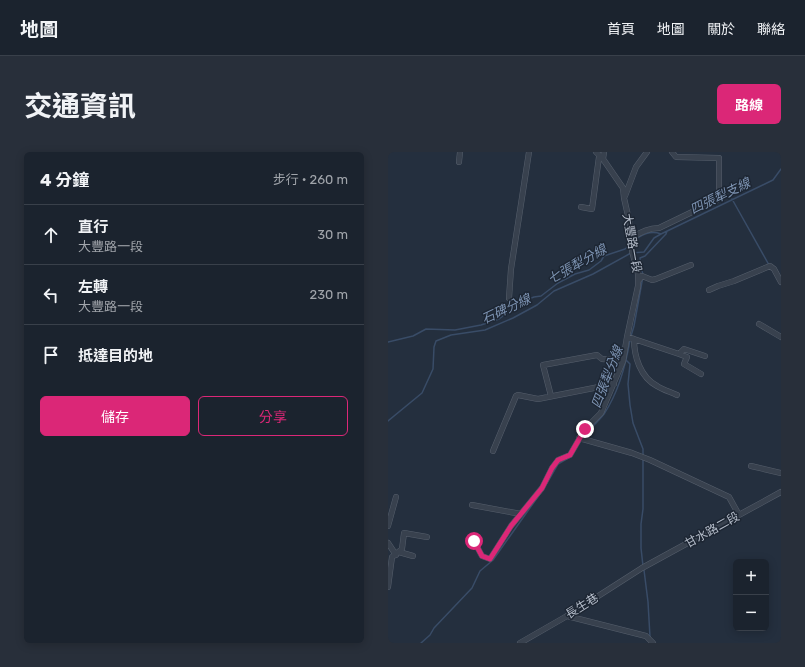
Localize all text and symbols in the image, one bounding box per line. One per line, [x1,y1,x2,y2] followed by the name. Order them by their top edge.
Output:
[20,18,58,41] text: 地圖
[607,21,635,38] text: 首頁
[657,21,685,38] text: 地圖
[707,21,735,38] text: 關於
[757,21,785,38] text: 聯絡
[717,84,781,124] button: 路線
[24,90,136,123] text: 交通資訊
[40,170,89,190] text: 4 分鐘
[273,172,348,187] text: 步行 · 260 m
[687,174,754,217] water label: 四張犁支線
[620,212,644,274] street label: 大豐路一段
[78,218,108,236] text: 直行
[40,224,62,246] icon: ahead
[317,227,348,242] text: 30 m
[78,239,143,254] text: 大豐路一段
[545,240,611,287] water label: 七張犁分線
[78,278,108,296] text: 左轉
[40,284,62,306] icon: left
[310,287,348,302] text: 230 m
[479,290,535,327] water label: 石碑分線
[78,299,143,314] text: 大豐路一段
[588,342,626,410] water label: 四張犁分線
[40,344,62,366] icon: arrive
[78,347,153,365] text: 抵達目的地
[40,396,190,436] button: 儲存
[198,396,348,436] button: 分享
[576,420,594,438] route end
[682,509,742,551] street label: 甘水路二段
[465,532,483,550] route start
[733,559,769,631] map controls
[733,559,769,595] button: +
[563,591,601,621] street label: 長生巷
[733,595,769,631] button: −

